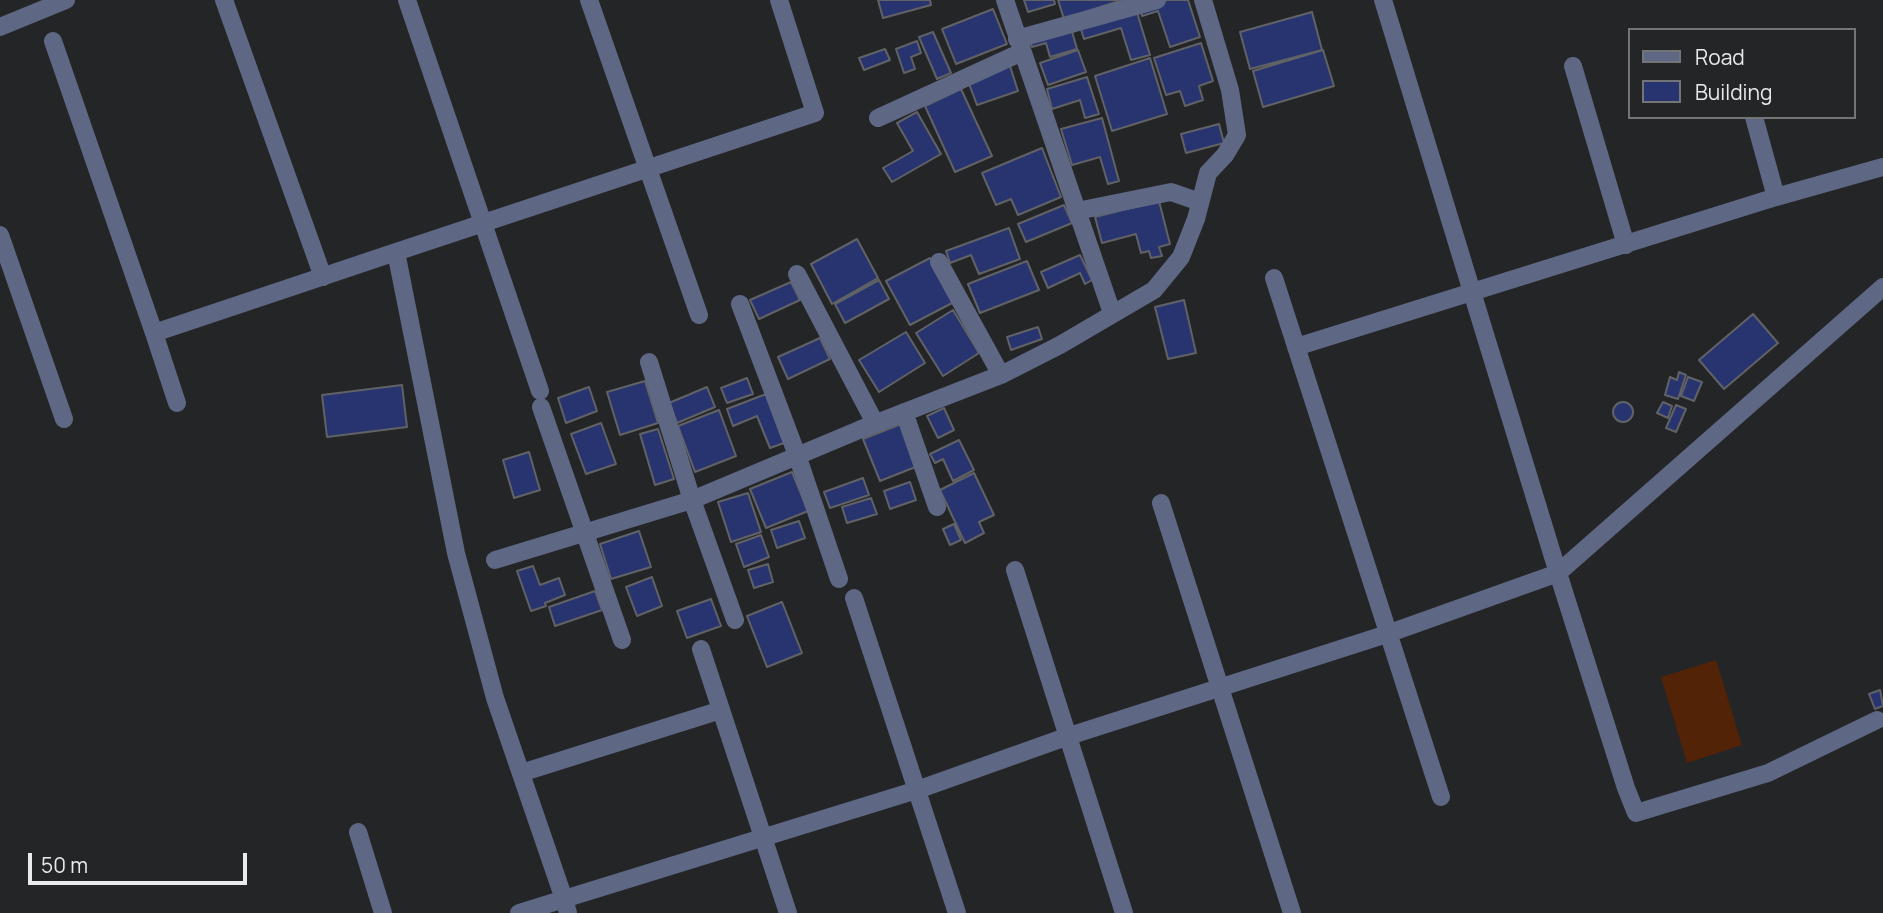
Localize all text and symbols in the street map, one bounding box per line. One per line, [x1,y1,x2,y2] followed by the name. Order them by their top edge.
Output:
[1628,28,1855,119] legend
[1695,43,1745,71] text: Road
[1695,78,1772,106] text: Building
[32,839,250,883] scale bar
[41,851,88,879] text: 50 m

